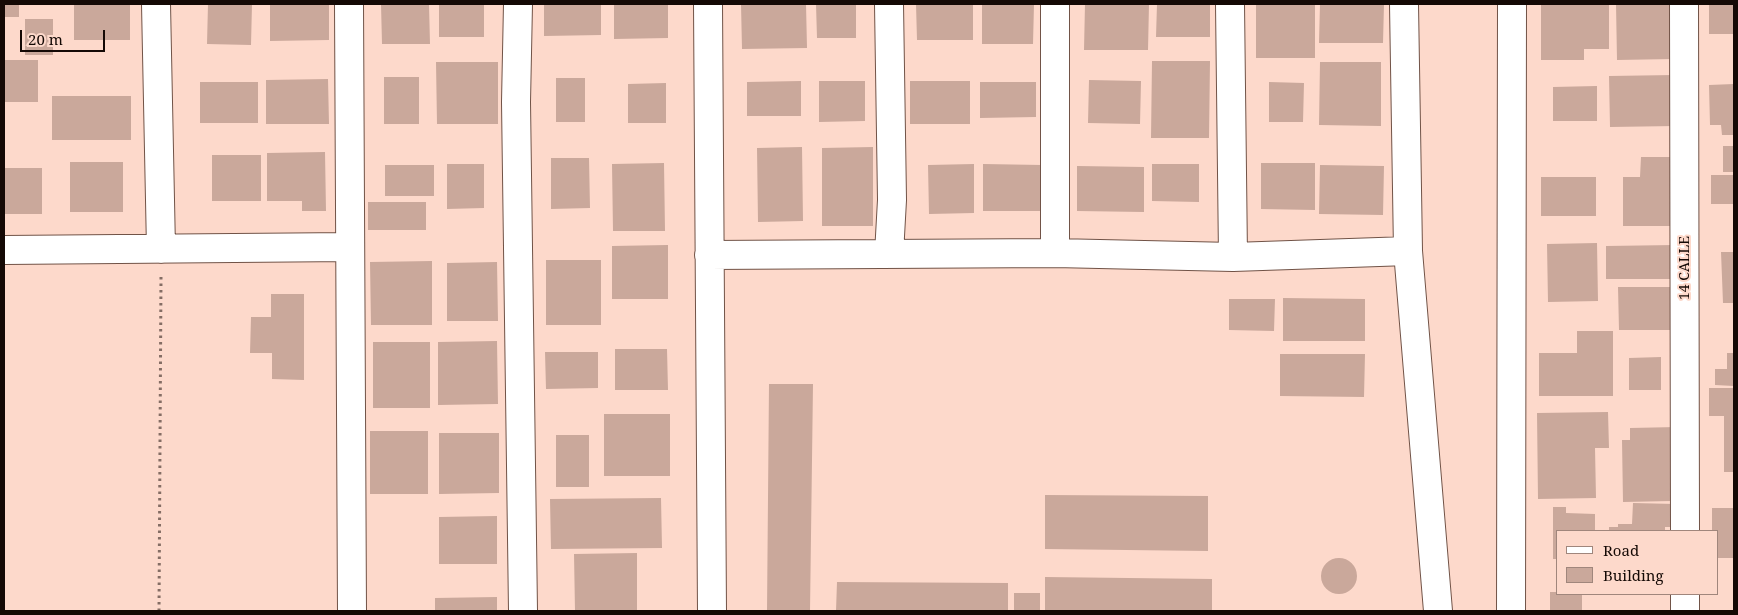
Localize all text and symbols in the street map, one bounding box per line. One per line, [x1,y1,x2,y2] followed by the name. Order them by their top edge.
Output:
[22,20,108,52] scale bar
[28,29,63,49] text: 20 m
[1677,236,1693,300] street label: 14 CALLE
[1556,530,1718,595] legend
[1603,540,1639,560] text: Road
[1603,565,1664,585] text: Building

